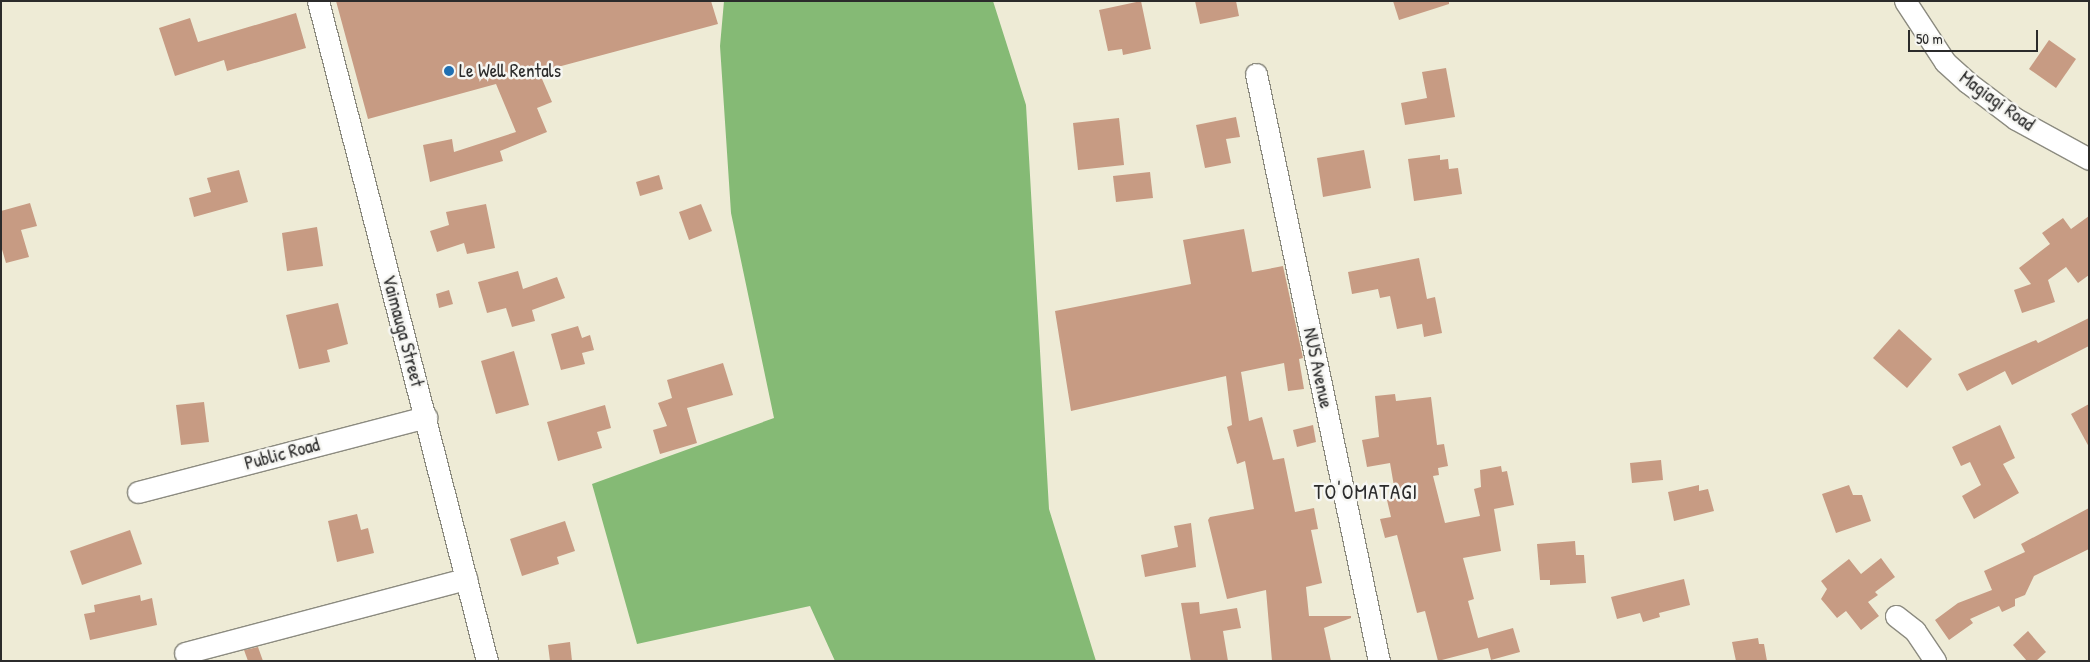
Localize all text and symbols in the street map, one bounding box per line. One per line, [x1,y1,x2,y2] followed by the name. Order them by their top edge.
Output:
[1910,20,2040,52] scale bar
[1916,28,1943,49] text: 50 m
[459,60,561,82] place label: Le Well Rentals
[443,65,455,77] marker: Le Well Rentals
[1955,66,2039,136] street label: Magiagi Road
[377,273,429,389] street label: Vaimauga Street
[1298,326,1338,410] street label: NUS Avenue
[242,433,322,475] street label: Public Road
[1313,479,1419,505] district label: TO'OMATAGI

